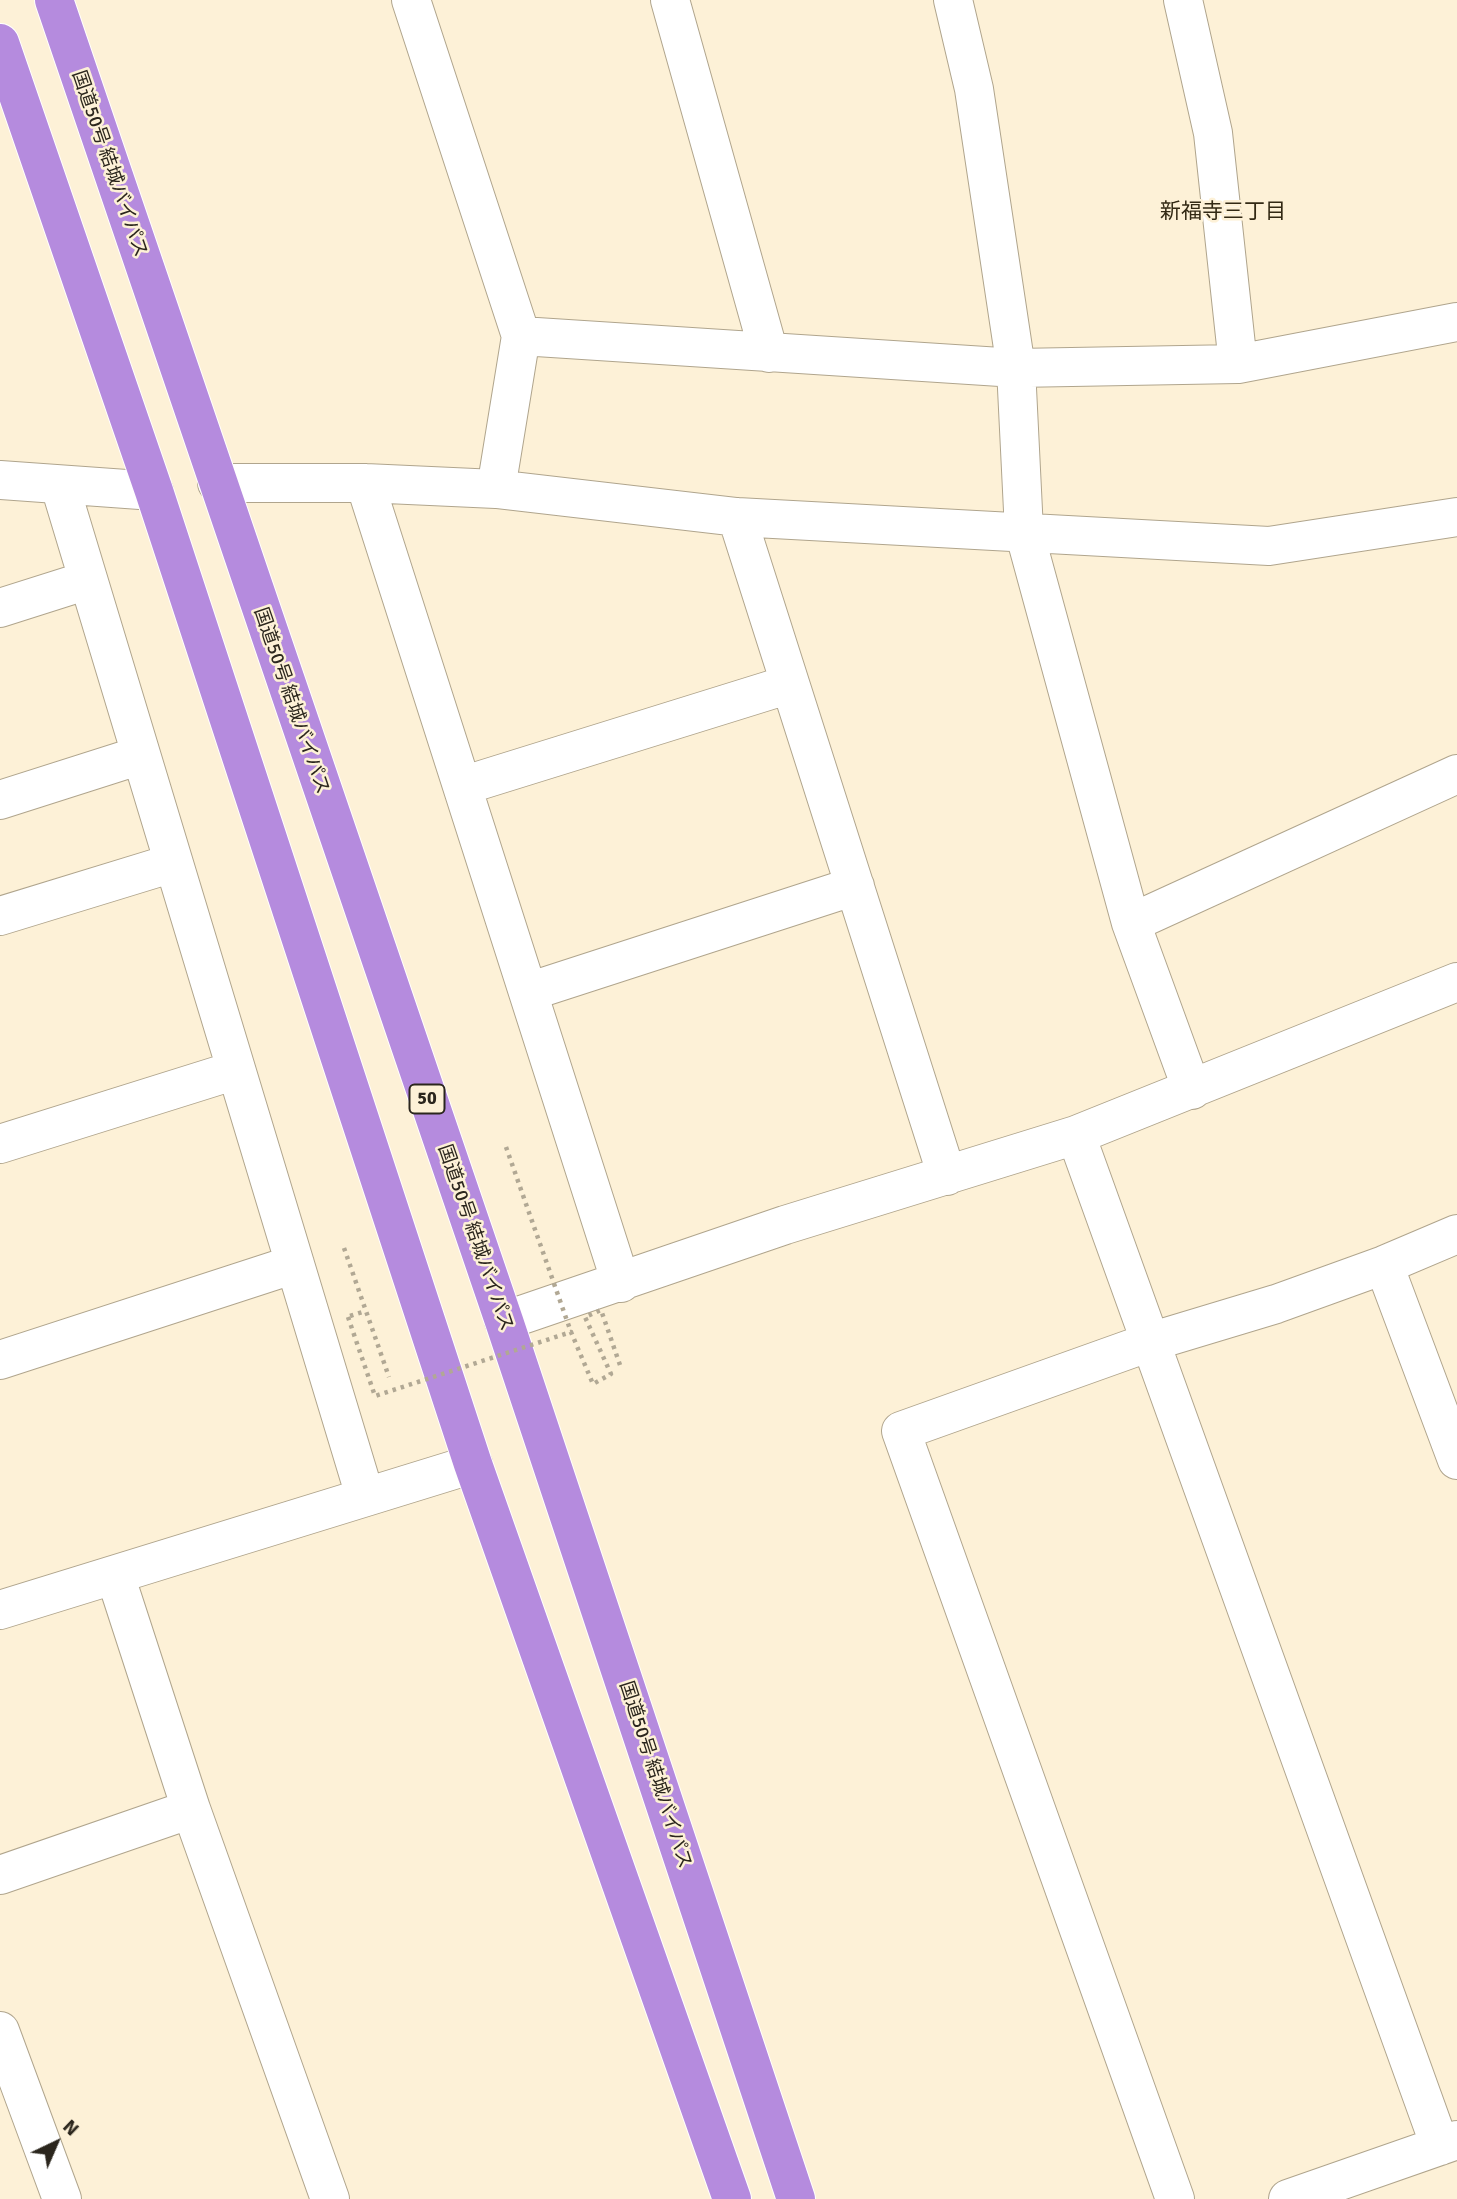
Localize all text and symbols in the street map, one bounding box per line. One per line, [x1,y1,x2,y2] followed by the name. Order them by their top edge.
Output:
[66,68,152,260] street label: 国道50号 結城バイパス
[1160,199,1286,225] district label: 新福寺三丁目
[248,605,334,797] street label: 国道50号 結城バイパス
[410,1084,444,1114] road number: 50
[432,1142,518,1334] street label: 国道50号 結城バイパス
[614,1678,696,1872] street label: 国道50号 結城バイパス
[21,2108,91,2178] north arrow
[57,2115,84,2141] text: N

